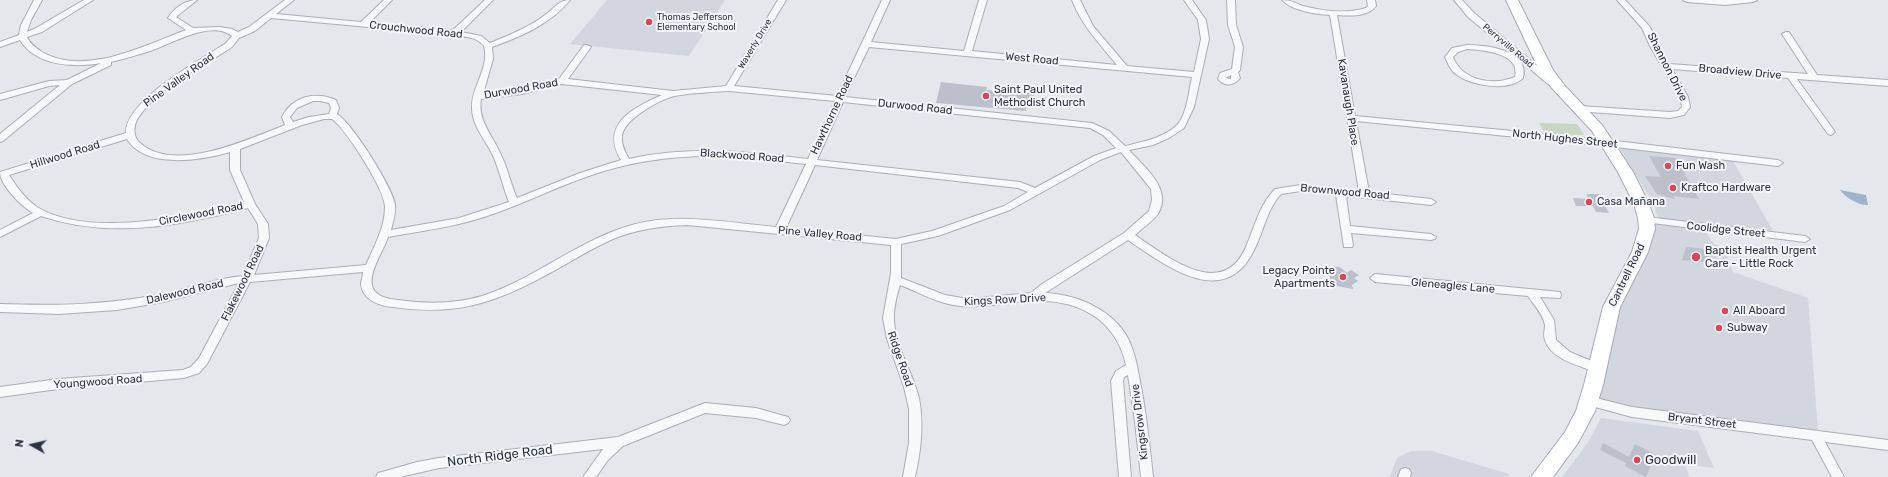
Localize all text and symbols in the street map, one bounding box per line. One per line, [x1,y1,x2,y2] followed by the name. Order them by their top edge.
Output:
[657,12,736,33] place label: Thomas Jefferson Elementary School
[644,17,654,27] marker: Thomas Jefferson Elementary School
[736,17,774,71] street label: Waverly Drive
[369,19,463,41] street label: Crouchwood Road
[1481,22,1535,70] street label: Perryville Road
[1644,31,1690,103] street label: Shannon Drive
[141,50,217,110] street label: Pine Valley Road
[1005,50,1059,68] street label: West Road
[1335,58,1361,146] street label: Kavanaugh Place
[1698,62,1782,82] street label: Broadview Drive
[808,73,856,157] street label: Hawthorne Road
[483,76,559,102] street label: Durwood Road
[994,83,1085,109] place label: Saint Paul United Methodist Church
[981,91,991,101] marker: Saint Paul United Methodist Church
[877,97,953,117] street label: Durwood Road
[1512,127,1618,151] street label: North Hughes Street
[28,138,102,172] street label: Hillwood Road
[699,146,785,166] street label: Blackwood Road
[1676,159,1725,173] place label: Fun Wash
[1663,161,1673,171] marker: Fun Wash
[1681,181,1771,195] place label: Kraftco Hardware
[1300,182,1390,202] street label: Brownwood Road
[1668,183,1678,193] marker: Kraftco Hardware
[1597,195,1665,209] place label: Casa Mañana
[1584,197,1594,207] marker: Casa Mañana
[158,199,244,229] street label: Circlewood Road
[1686,219,1766,241] street label: Coolidge Street
[778,224,862,244] street label: Pine Valley Road
[1606,241,1648,309] street label: Cantrell Road
[219,243,267,323] street label: Flakewood Road
[1705,244,1816,270] place label: Baptist Health Urgent Care - Little Rock
[1690,251,1702,263] marker: Baptist Health Urgent Care - Little Rock
[1262,264,1335,290] place label: Legacy Pointe Apartments
[1338,272,1348,282] marker: Legacy Pointe Apartments
[1411,276,1495,296] street label: Gleneagles Lane
[145,277,225,307] street label: Dalewood Road
[964,291,1046,309] street label: Kings Row Drive
[1733,304,1785,318] place label: All Aboard
[1720,306,1730,316] marker: All Aboard
[1727,321,1768,335] place label: Subway
[1714,323,1724,333] marker: Subway
[884,329,916,389] street label: Ridge Road
[53,372,143,392] street label: Youngwood Road
[1129,383,1151,461] street label: Kingsrow Drive
[1667,410,1737,432] street label: Bryant Street
[12,425,52,465] north arrow
[13,438,27,448] text: N
[446,442,554,470] street label: North Ridge Road
[1645,452,1696,468] place label: Goodwill
[1632,455,1642,465] marker: Goodwill

